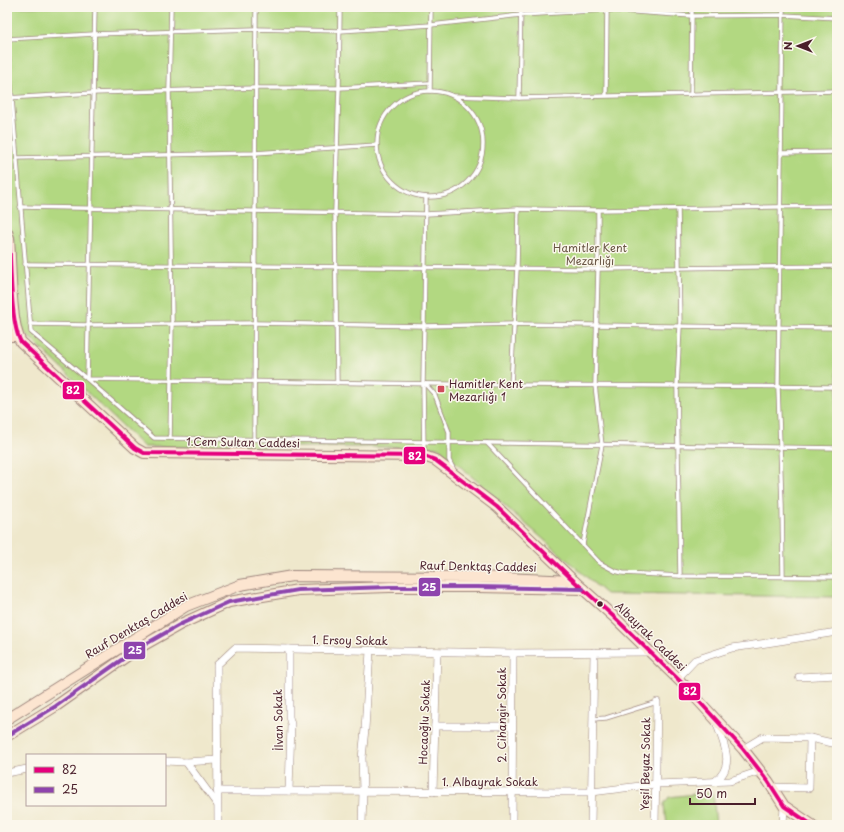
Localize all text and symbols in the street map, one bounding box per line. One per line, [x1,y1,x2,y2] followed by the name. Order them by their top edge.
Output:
[778,26,818,66] north arrow
[779,41,796,50] text: N
[553,239,628,269] park label: Hamitler Kent Mezarlığı
[449,375,524,405] place label: Hamitler Kent Mezarlığı 1
[62,381,85,400] line badge: 82
[66,381,80,398] text: 82
[436,384,446,394] marker: Hamitler Kent Mezarlığı 1
[186,433,300,451] street label: 1.Cem Sultan Caddesi
[403,446,426,465] line badge: 82
[408,447,422,464] text: 82
[419,556,537,576] street label: Rauf Denktaş Caddesi
[418,577,441,597] line badge: 25
[422,578,436,595] text: 25
[81,588,191,662] street label: Rauf Denktaş Caddesi
[611,597,691,675] street label: Albayrak Caddesi
[595,599,605,609] unlabelled marker
[312,631,389,649] street label: 1. Ersoy Sokak
[123,641,146,660] line badge: 25
[128,641,142,658] text: 25
[493,666,510,763] street label: 2. Cihangir Sokak
[414,678,434,765] street label: Hocaoğlu Sokak
[678,682,701,701] line badge: 82
[683,682,697,699] text: 82
[269,688,287,751] street label: İlvan Sokak
[636,716,654,811] street label: Yeşil Beyaz Sokak
[26,754,166,806] legend
[62,760,77,778] text: 82
[442,773,539,790] street label: 1. Albayrak Sokak
[62,780,78,798] text: 25
[690,780,755,806] scale bar
[696,784,727,802] text: 50 m

